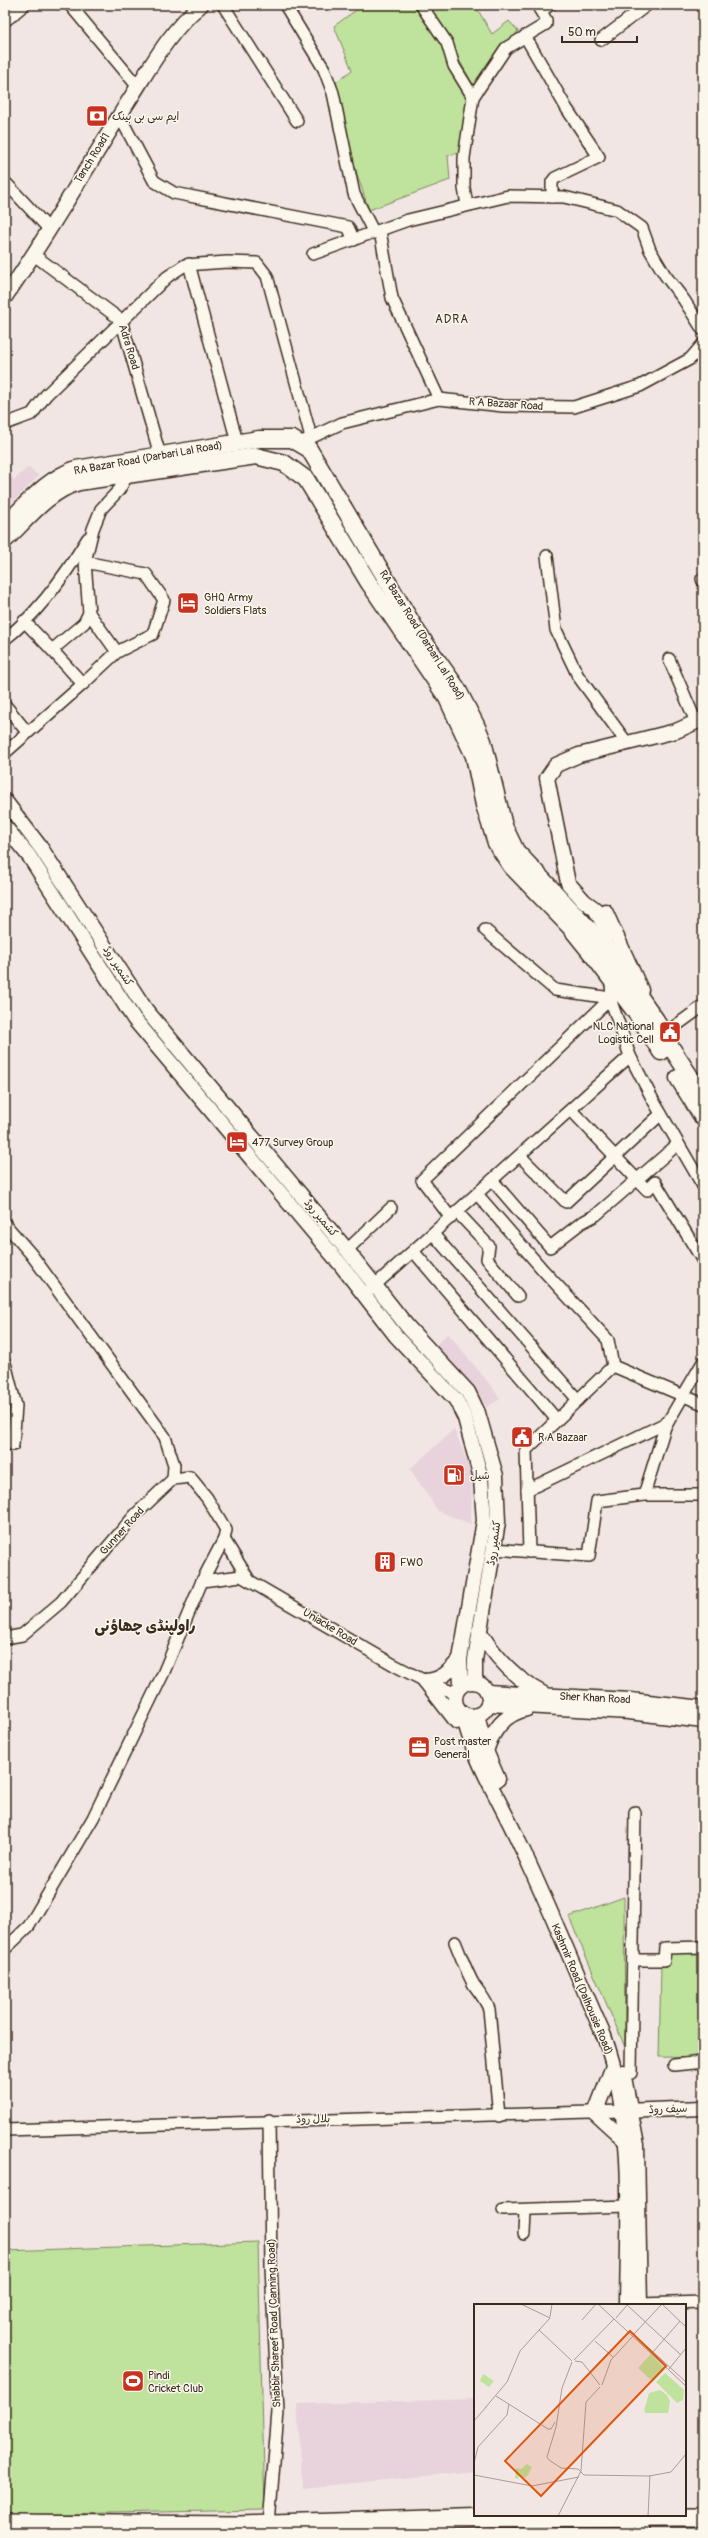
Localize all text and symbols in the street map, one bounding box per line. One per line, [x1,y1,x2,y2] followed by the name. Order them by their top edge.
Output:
[562,18,637,44] scale bar
[568,25,596,40] text: 50 m
[84,103,110,129] bank icon: ایم سی بی بینک
[112,110,179,125] place label: ایم سی بی بینک
[71,131,113,185] street label: Tanch Road1
[435,312,469,327] district label: ADRA
[116,323,142,371] street label: Adra Road
[468,395,544,413] street label: R A Bazaar Road
[73,439,223,477] street label: RA Bazar Road (Darbari Lal Road)
[377,568,467,702] street label: RA Bazar Road (Darbari Lal Road)
[175,590,201,616] hotel icon: GHQ Army Soldiers Flats
[204,591,266,617] place label: GHQ Army Soldiers Flats
[100,943,136,989] street label: کشمیر روڈ
[657,1019,683,1045] public building icon: NLC National Logistic Cell
[593,1020,654,1046] place label: NLC National Logistic Cell
[224,1129,250,1155] hotel icon: 477 Survey Group
[252,1136,333,1149] place label: 477 Survey Group
[301,1196,341,1240] street label: کشمیر روڈ
[509,1424,535,1450] public building icon: R A Bazaar
[538,1431,588,1444] place label: R A Bazaar
[441,1462,467,1488] fuel station icon: شیل
[470,1469,490,1482] place label: شیل
[97,1504,147,1558] street label: Gunner Road
[484,1519,504,1566] street label: کشمیر روڈ
[372,1549,398,1575] building icon: FWO
[400,1556,423,1569] place label: FWO
[300,1606,360,1648] street label: Uniacke Road
[94,1617,196,1636] district label: راولپنڈی چھاؤنی
[559,1690,631,1706] street label: Sher Khan Road
[406,1734,432,1760] office icon: Post master General
[434,1735,491,1761] place label: Post master General
[548,1922,616,2056] street label: Kashmir Road (Dalhousie Road)
[648,2102,688,2116] street label: سیف روڈ
[296,2112,330,2128] street label: ہلال روڈ
[265,2238,283,2408] street label: Shabbir Shareef Road (Canning Road)
[474,2304,686,2516] inset map
[120,2368,146,2394] sports icon: Pindi Cricket Club
[148,2369,203,2395] place label: Pindi Cricket Club

